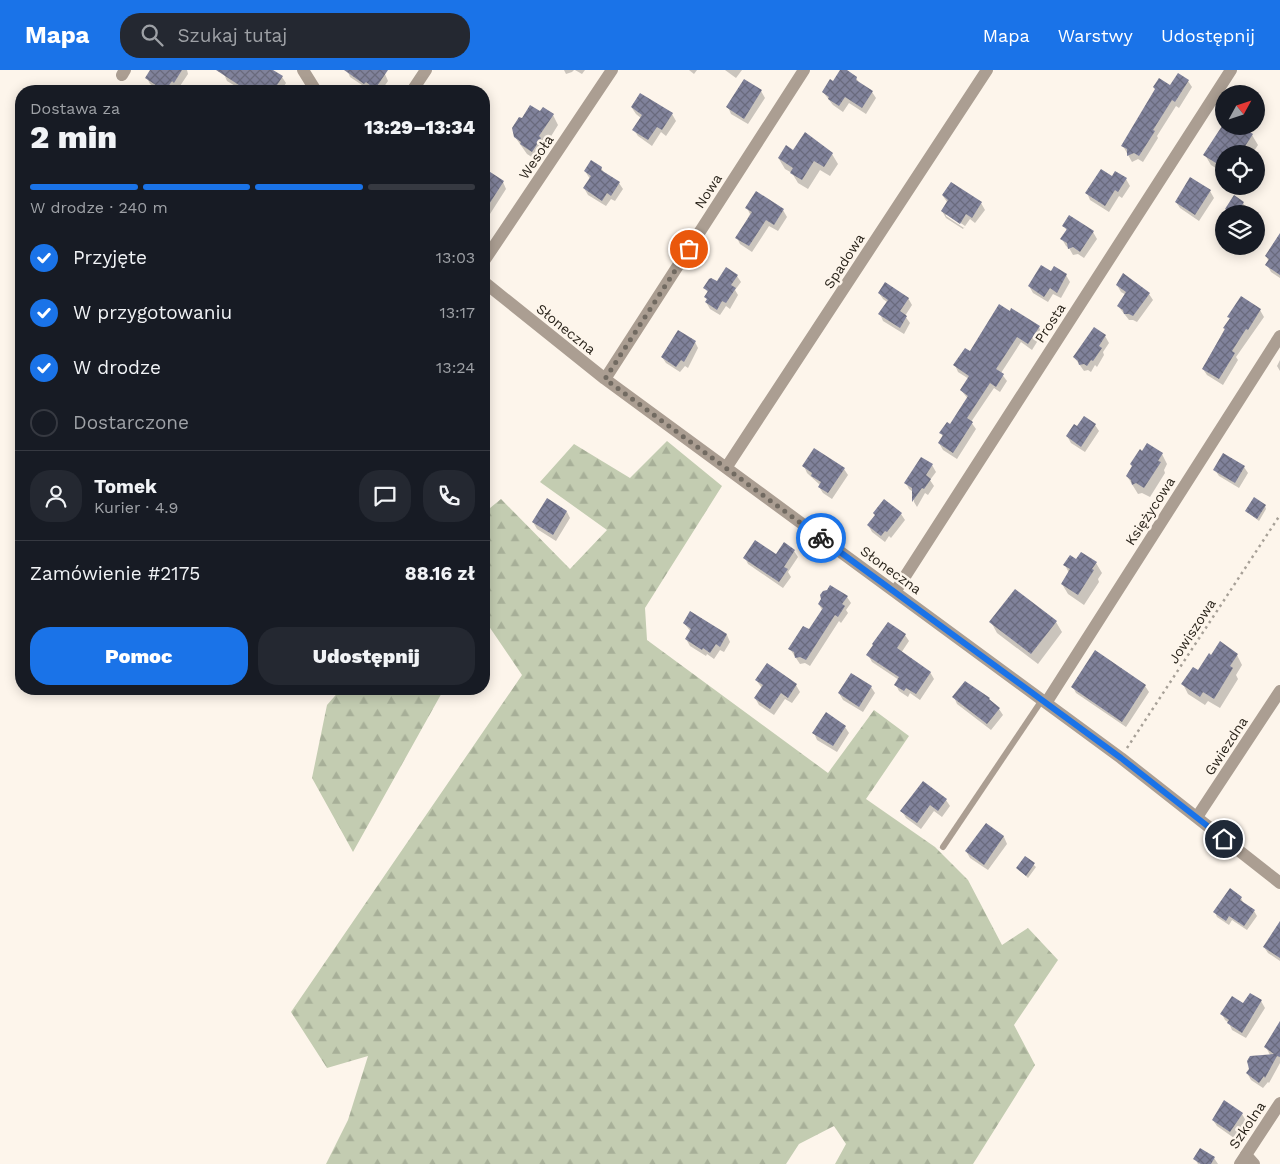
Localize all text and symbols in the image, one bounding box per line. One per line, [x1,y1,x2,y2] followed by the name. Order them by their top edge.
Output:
[120,13,470,58] search box
[25,21,90,49] text: Mapa
[138,21,166,49] icon: search
[178,24,287,47] text: Szukaj tutaj
[983,25,1030,46] text: Mapa
[1058,25,1133,46] text: Warstwy
[1161,25,1255,46] text: Udostępnij
[1215,85,1265,135] north arrow
[1215,85,1265,255] map controls
[30,99,120,118] text: Dostawa za
[364,116,475,139] text: 13:29–13:34
[30,118,117,156] text: 2 min
[515,132,557,182] street label: Wesoła
[1215,145,1265,195] button: locate
[691,171,725,211] street label: Nowa
[30,198,168,217] text: W drodze · 240 m
[1215,205,1265,255] button: layers
[668,228,710,270] pin
[820,231,868,291] street label: Spadowa
[675,235,703,263] icon: bag
[30,244,58,272] icon: check
[73,246,147,269] text: Przyjęte
[436,248,475,267] text: 13:03
[30,299,58,327] icon: check
[533,300,599,358] street label: Słoneczna
[1031,300,1069,346] street label: Prosta
[73,301,232,324] text: W przygotowaniu
[439,303,475,322] text: 13:17
[30,354,58,382] icon: check
[73,356,161,379] text: W drodze
[436,358,475,377] text: 13:24
[73,411,189,434] text: Dostarczone
[30,470,82,522] button: person
[359,470,411,522] button: chat
[423,470,475,522] button: phone
[1122,474,1178,548] street label: Księżycowa
[94,475,157,498] text: Tomek
[94,498,178,517] text: Kurier · 4.9
[796,513,846,563] courier
[807,524,835,552] icon: bike
[857,543,925,597] street label: Słoneczna
[30,562,200,585] text: Zamówienie #2175
[405,562,475,585] text: 88.16 zł
[1165,596,1219,666] street label: Jowiszowa
[30,627,248,685] button: Pomoc
[258,627,475,685] button: Udostępnij
[1201,714,1251,778] street label: Gwiezdna
[1203,818,1245,860] pin
[1210,825,1238,853] icon: home
[1225,1098,1269,1152] street label: Szkolna

